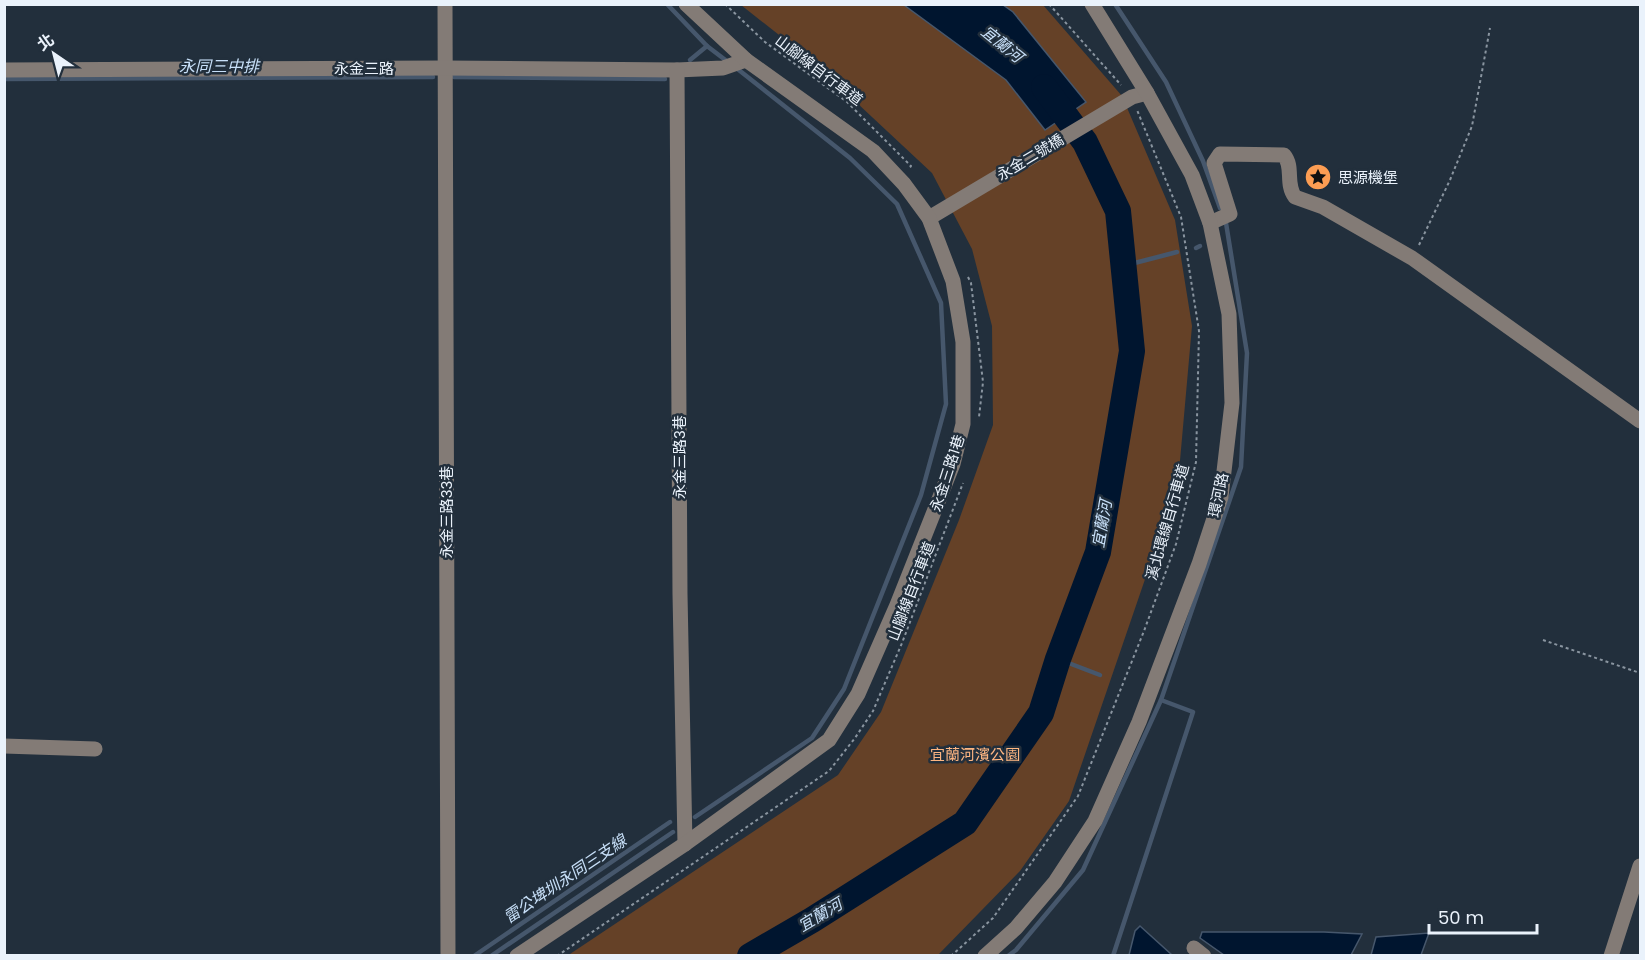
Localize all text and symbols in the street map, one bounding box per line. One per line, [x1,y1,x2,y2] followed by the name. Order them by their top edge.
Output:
[976,20,1030,70] water label: 宜蘭河
[24,24,84,84] north arrow
[33,28,59,56] text: 北
[771,30,867,110] street label: 山腳線自行車道
[179,55,261,78] water label: 永同三中排
[334,58,394,79] street label: 永金三路
[992,129,1068,185] street label: 永金二號橋
[1303,162,1333,192] place icon: 思源機堡
[1338,167,1398,188] place label: 思源機堡
[669,415,690,499] street label: 永金三路3巷
[925,432,969,514] street label: 永金三路1巷
[1140,461,1194,583] street label: 溪北環線自行車道
[436,466,457,558] street label: 永金三路33巷
[1203,471,1233,519] street label: 環河路
[1087,495,1118,550] water label: 宜蘭河
[882,538,940,644] street label: 山腳線自行車道
[930,744,1020,765] park label: 宜蘭河濱公園
[499,828,633,929] water label: 雷公埤圳永同三支線
[793,891,849,937] water label: 宜蘭河
[1429,897,1537,935] scale bar
[1438,905,1484,930] text: 50 m

